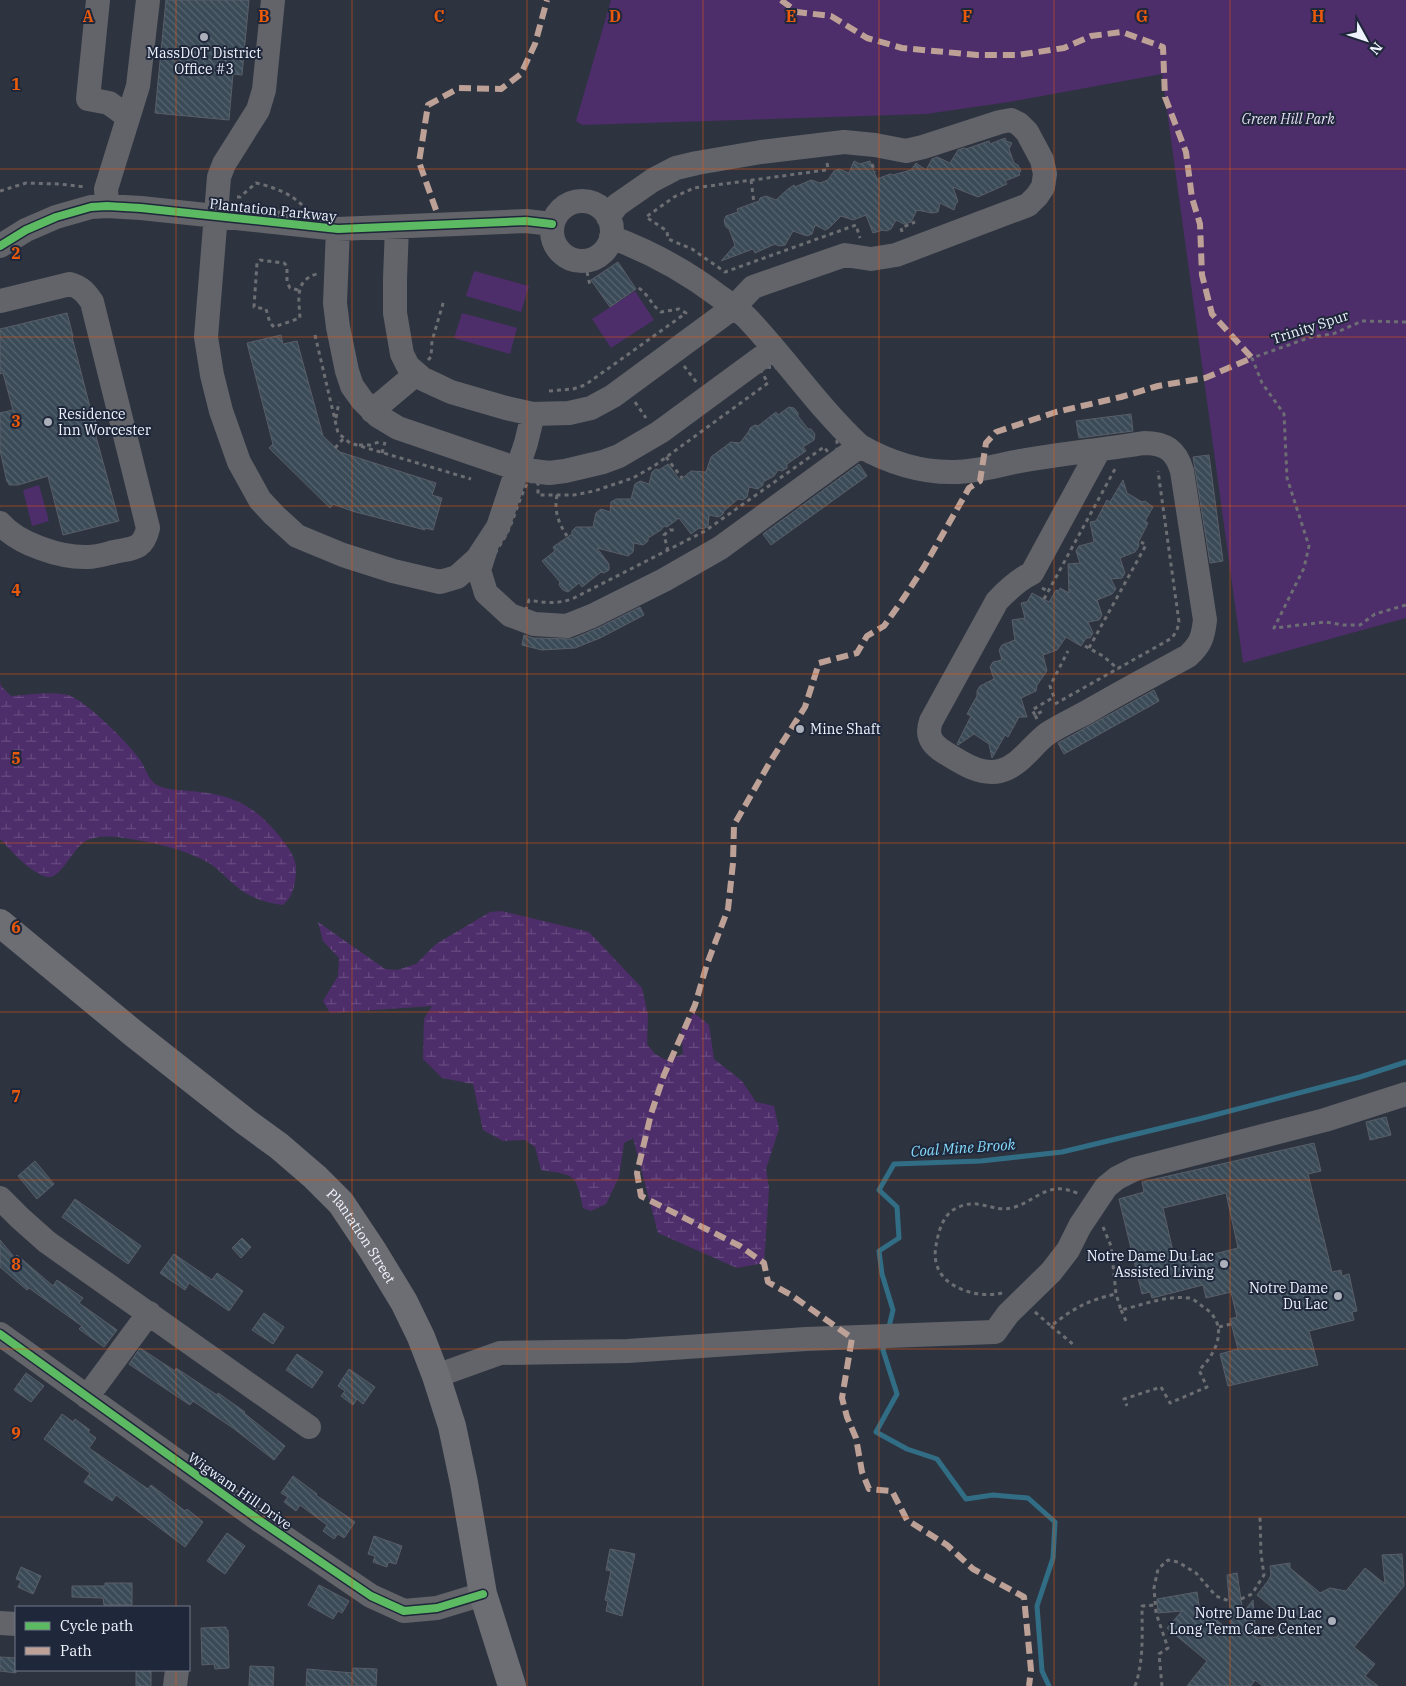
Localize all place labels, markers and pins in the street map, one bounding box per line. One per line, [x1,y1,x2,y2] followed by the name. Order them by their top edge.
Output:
[198,31,210,43] marker: MassDOT District Office #3
[147,44,261,78] place label: MassDOT District Office #3
[58,405,152,439] place label: Residence Inn Worcester
[42,416,54,428] marker: Residence Inn Worcester
[810,720,881,738] place label: Mine Shaft
[794,723,806,735] marker: Mine Shaft
[1087,1247,1214,1281] place label: Notre Dame Du Lac Assisted Living
[1218,1258,1230,1270] marker: Notre Dame Du Lac Assisted Living
[1249,1279,1328,1313] place label: Notre Dame Du Lac
[1332,1290,1344,1302] marker: Notre Dame Du Lac
[1170,1604,1323,1638] place label: Notre Dame Du Lac Long Term Care Center
[1326,1615,1338,1627] marker: Notre Dame Du Lac Long Term Care Center

